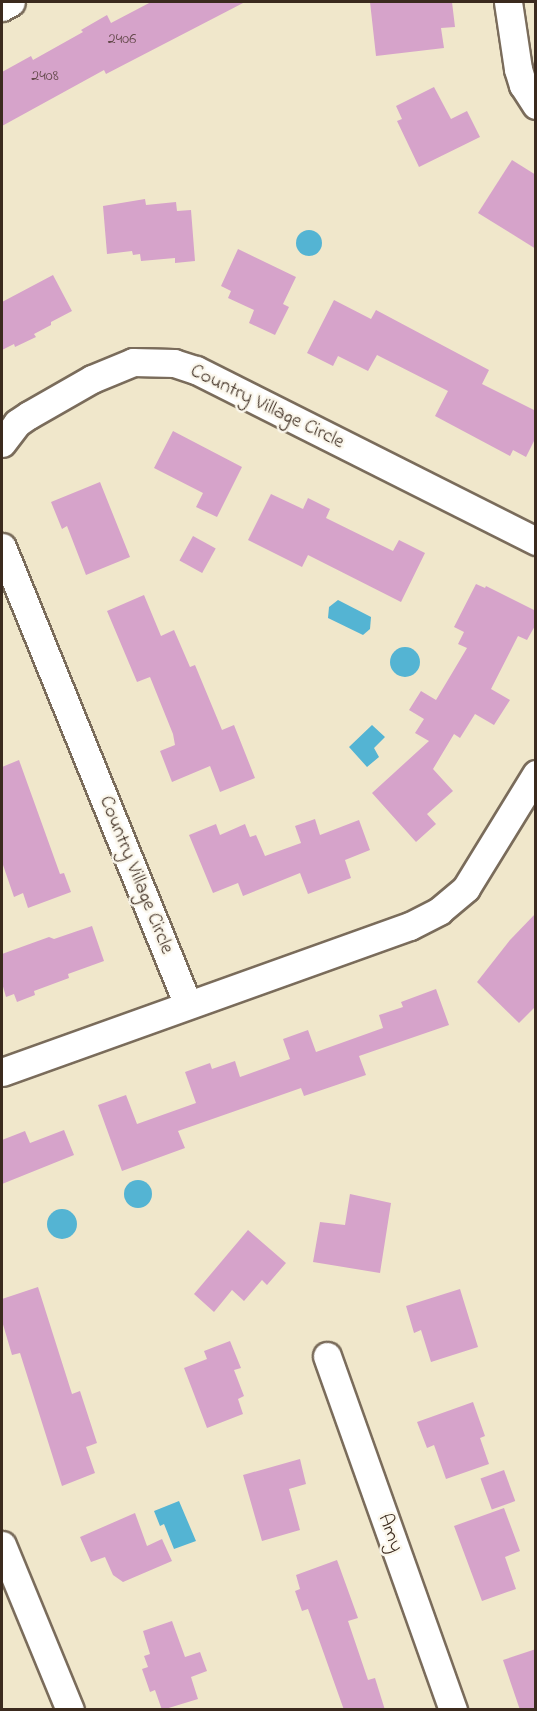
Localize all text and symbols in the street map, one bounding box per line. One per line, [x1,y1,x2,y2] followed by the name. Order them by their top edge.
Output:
[108,29,136,49] house number: 2406
[31,66,59,86] house number: 2408
[186,359,348,455] street label: Country Village Circle
[93,793,179,957] street label: Country Village Circle
[372,1511,408,1555] street label: Amy

